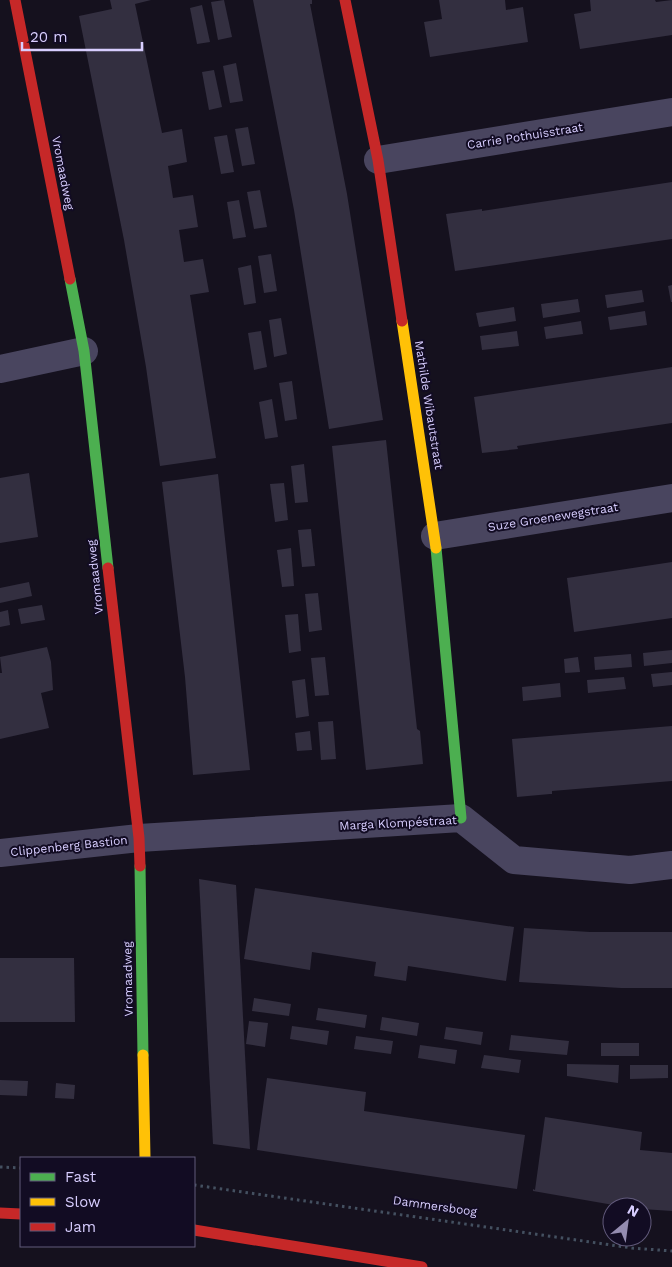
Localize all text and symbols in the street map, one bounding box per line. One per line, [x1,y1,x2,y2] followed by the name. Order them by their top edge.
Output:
[22,20,142,52] scale bar
[30,28,68,46] text: 20 m
[466,120,584,152] street label: Carrie Pothuisstraat
[49,135,77,212] street label: Vromaadweg
[412,340,446,470] street label: Mathilde Wibautstraat
[487,500,619,534] street label: Suze Groenewegstraat
[84,538,106,615] street label: Vromaadweg
[339,813,457,833] street label: Marga Klompéstraat
[10,833,128,859] street label: Clippenberg Bastion
[120,941,136,1017] street label: Vromaadweg
[20,1157,195,1247] legend
[65,1168,97,1186] text: Fast
[65,1193,101,1211] text: Slow
[392,1193,478,1219] street label: Dammersboog
[602,1197,652,1247] north arrow
[625,1201,642,1220] text: N
[65,1218,96,1236] text: Jam

